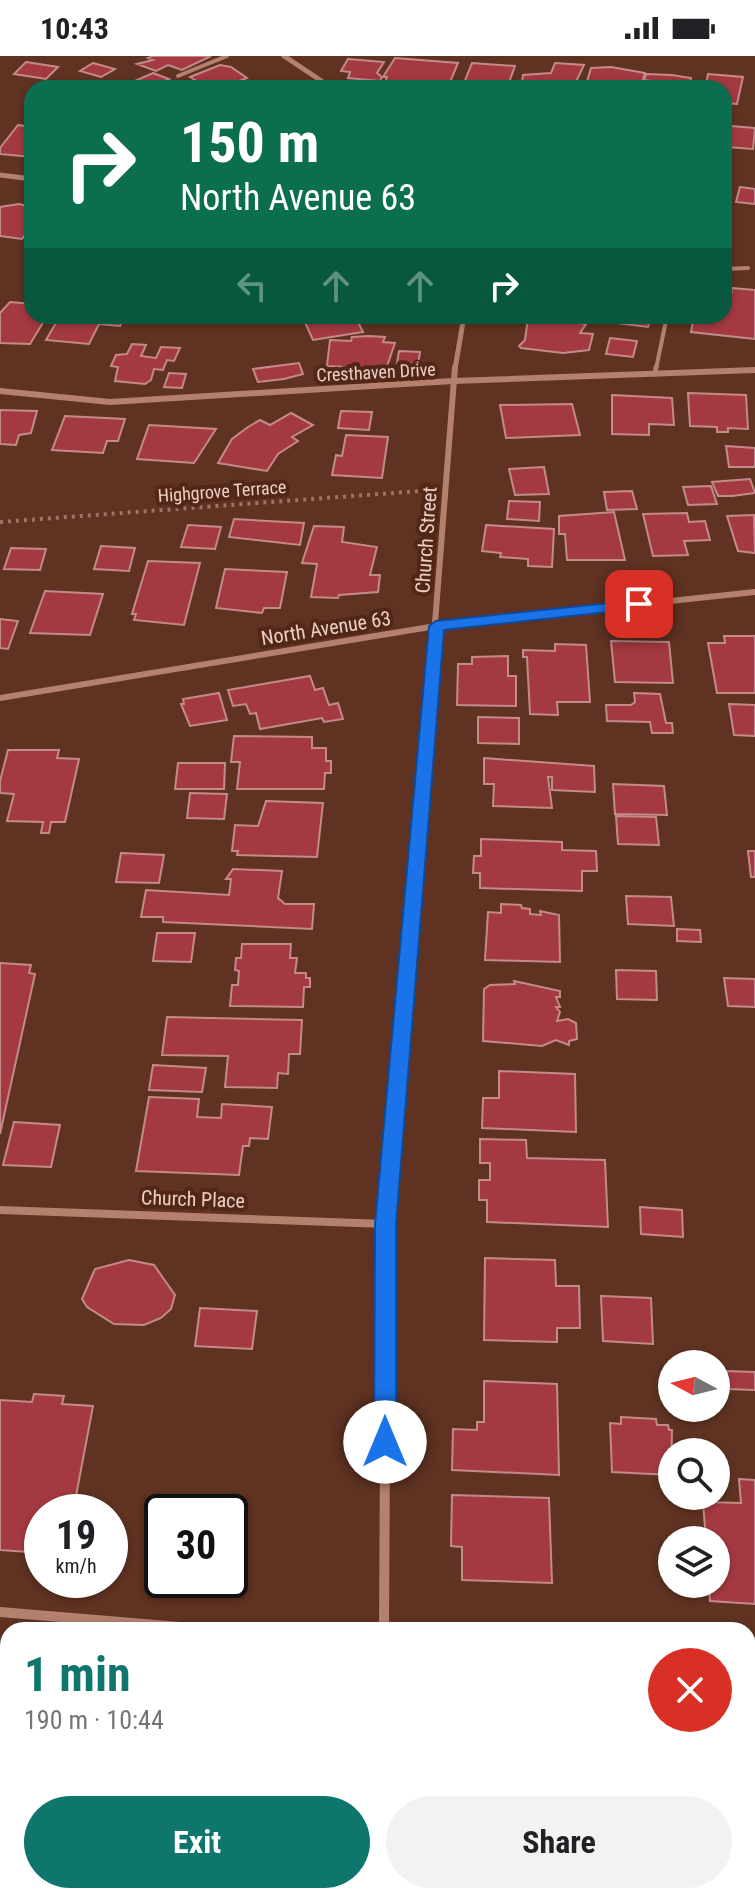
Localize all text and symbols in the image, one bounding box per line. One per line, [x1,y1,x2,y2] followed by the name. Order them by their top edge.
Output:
[40,11,109,46] text: 10:43
[180,110,319,176] text: 150 m
[48,112,152,216] icon: right
[180,177,416,219] text: North Avenue 63
[230,264,274,308] icon: left
[314,264,358,308] icon: ahead
[398,264,442,308] icon: ahead
[482,264,526,308] icon: right
[316,358,436,386] street label: Cresthaven Drive
[157,476,287,506] street label: Highgrove Terrace
[410,486,442,594] street label: Church Street
[605,570,673,638] pin
[617,582,661,626] icon: arrive
[259,606,393,650] street label: North Avenue 63
[141,1185,245,1213] street label: Church Place
[658,1350,730,1422] north arrow
[658,1350,730,1598] map controls
[343,1400,427,1484] position arrow
[658,1438,730,1510] button: search
[144,1494,248,1598] speed limit sign: 30
[56,1512,96,1559] text: 19
[658,1526,730,1598] button: layers
[55,1554,97,1578] text: km/h
[24,1646,131,1703] text: 1 min
[648,1648,732,1732] button: close
[24,1705,164,1735] text: 190 m · 10:44
[24,1796,370,1888] button: Exit
[386,1796,732,1888] button: Share

